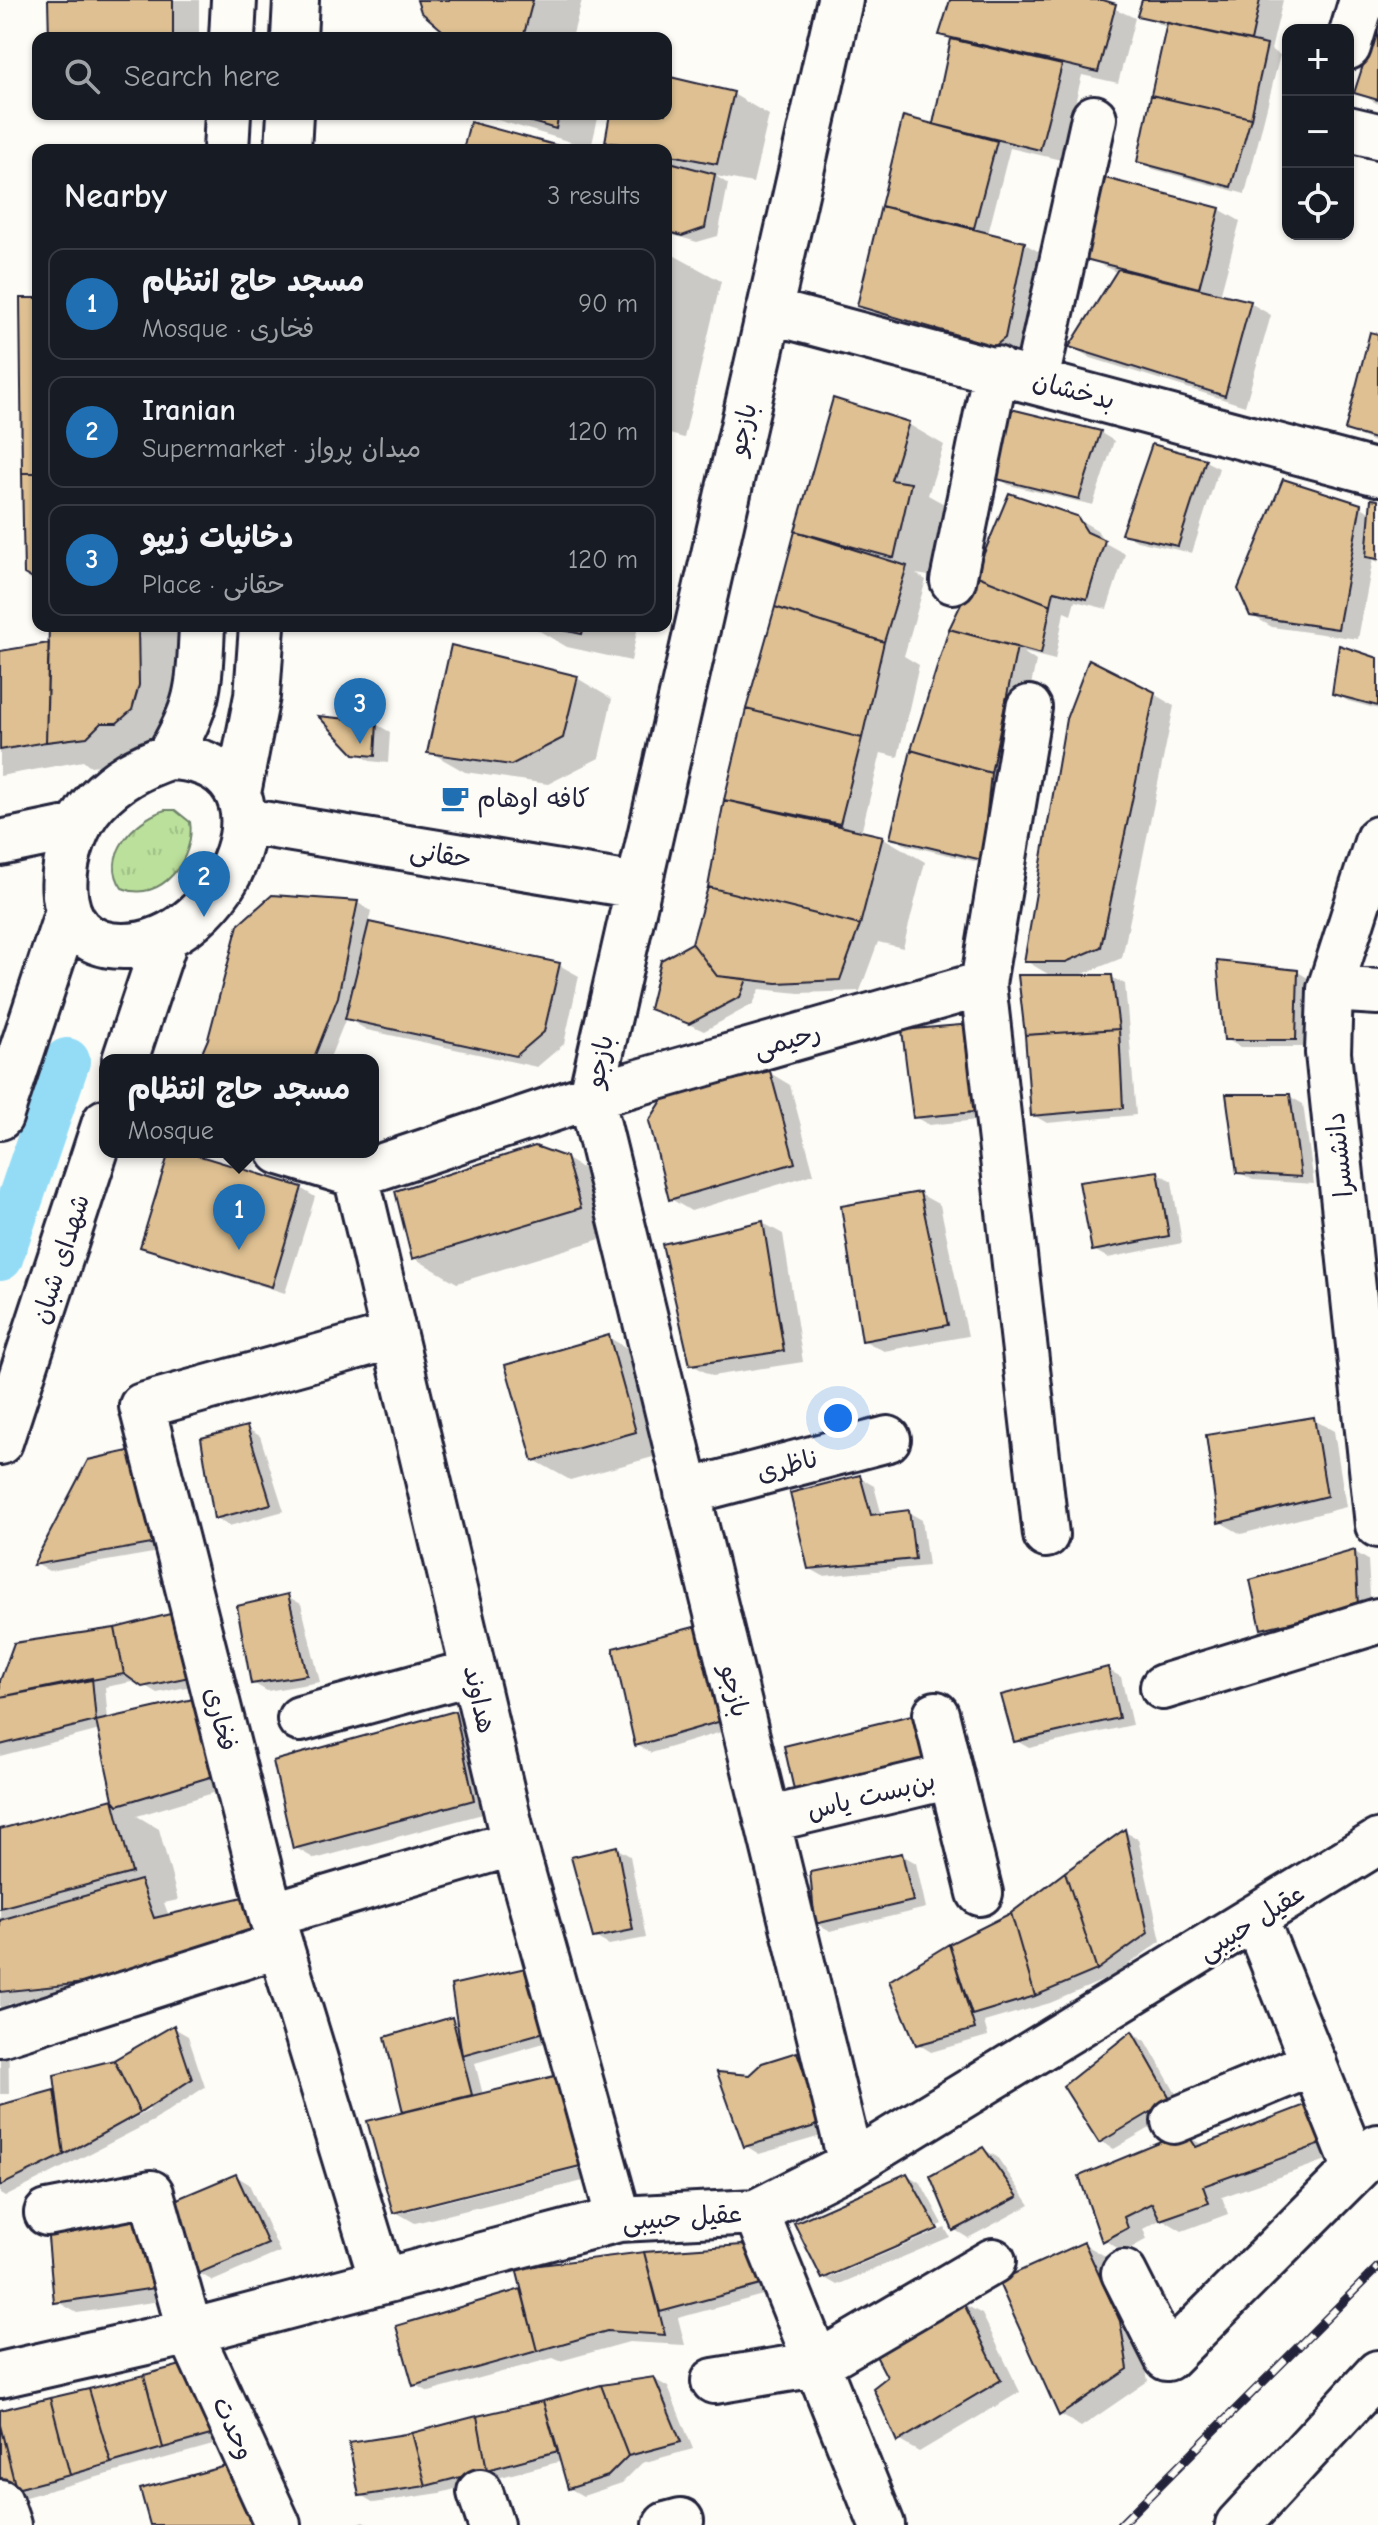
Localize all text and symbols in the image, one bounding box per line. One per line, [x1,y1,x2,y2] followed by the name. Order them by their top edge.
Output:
[1282,24,1354,240] map controls
[1282,24,1354,96] button: +
[32,32,672,120] search box
[60,54,104,98] icon: search
[124,59,280,94] text: Search here
[1282,96,1354,168] button: −
[1282,168,1354,240] button: locate
[64,176,167,216] text: Nearby
[547,181,640,211] text: 3 results
[142,264,364,299] text: مسجد حاج انتظام
[87,289,97,319] text: 1
[578,289,638,319] text: 90 m
[142,314,314,344] text: Mosque · فخاری
[1029,366,1118,416] street label: بدخشان
[142,393,236,428] text: Iranian
[722,400,763,460] street label: بازجو
[86,417,98,447] text: 2
[568,417,638,447] text: 120 m
[142,434,421,464] text: Supermarket · میدان پرواز
[142,520,293,555] text: دخانیات زیپو
[86,545,98,575] text: 3
[568,545,638,575] text: 120 m
[142,570,285,600] text: Place · حقانی
[334,678,386,744] pin: 3
[440,783,470,813] cafe icon: کافه اوهام
[477,784,590,818] place label: کافه اوهام
[408,835,474,876] street label: حقانی
[178,851,230,917] pin: 2
[750,1017,824,1066] street label: رحیمی
[579,1032,620,1092] street label: بازجو
[99,1054,379,1158] popup
[128,1072,350,1107] text: مسجد حاج انتظام
[1321,1111,1359,1199] street label: دانشسرا
[128,1116,214,1146] text: Mosque
[213,1184,265,1250] pin: 1
[26,1191,96,1328] street label: شهدای شبان
[818,1398,858,1438] your location
[754,1443,821,1488] street label: ناظری
[713,1660,755,1720] street label: بازجو
[457,1662,501,1736] street label: هداوند
[198,1684,242,1754] street label: فخاری
[804,1766,938,1826] street label: بن‌بست یاس
[1193,1878,1311,1968] street label: عقیل حبیبی
[621,2199,743,2238] street label: عقیل حبیبی
[206,2392,260,2465] street label: وحدت

